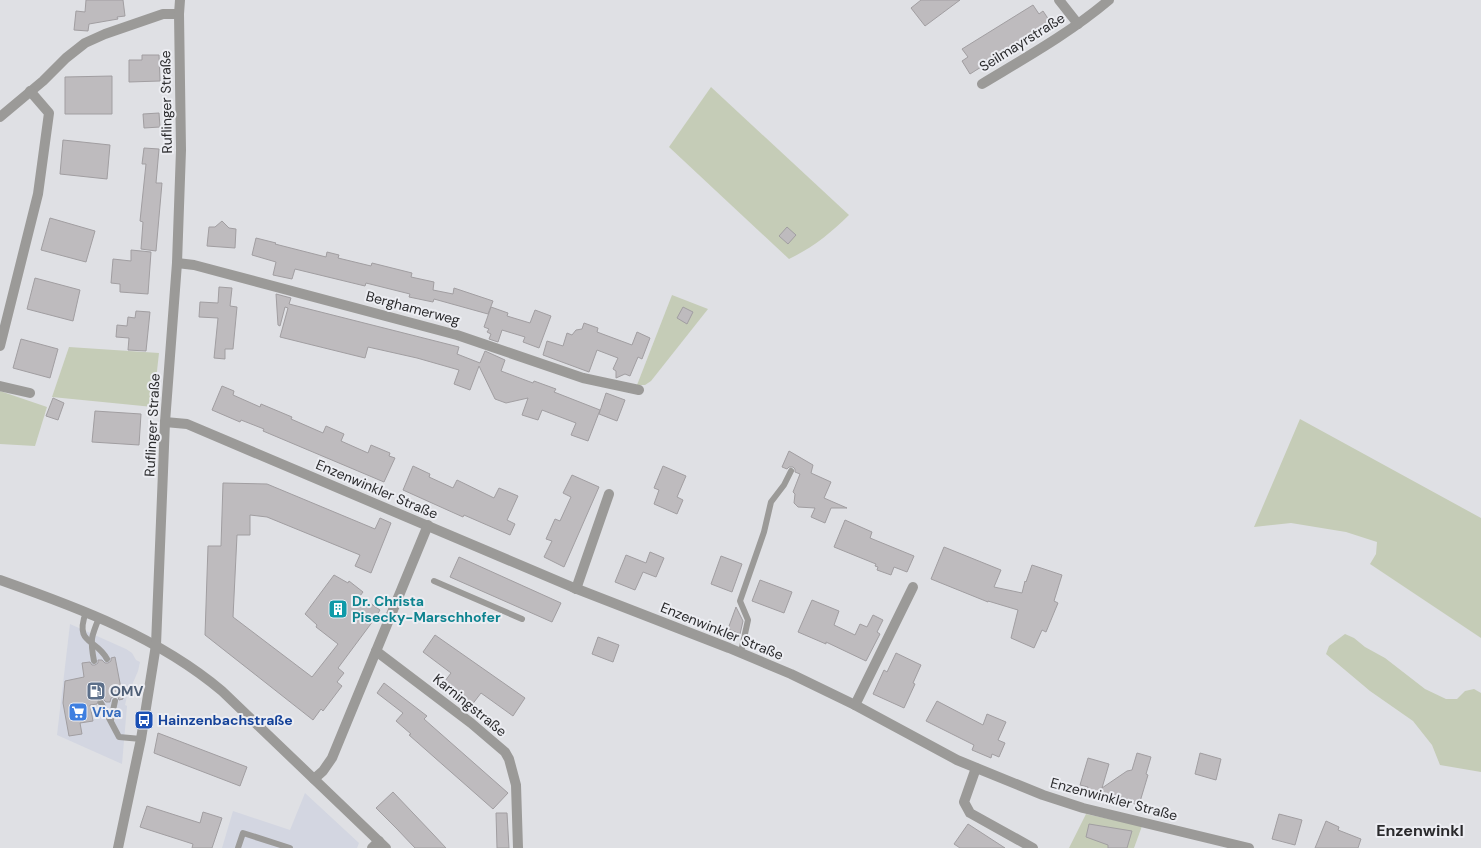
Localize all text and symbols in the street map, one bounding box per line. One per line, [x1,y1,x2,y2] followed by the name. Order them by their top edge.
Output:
[976,9,1068,75] street label: Seilmayrstraße
[156,50,176,154] street label: Ruflinger Straße
[364,287,462,329] street label: Berghamerweg
[140,373,164,477] street label: Ruflinger Straße
[313,455,441,523] street label: Enzenwinkler Straße
[352,592,501,626] place label: Dr. Christa Pisecky-Marschhofer
[327,598,349,620] building icon: Dr. Christa Pisecky-Marschhofer
[658,598,786,664] street label: Enzenwinkler Straße
[429,670,511,740] street label: Karningstraße
[85,680,107,702] fuel station icon: OMV
[110,682,143,700] place label: OMV
[67,701,89,723] supermarket icon: Viva
[92,703,121,721] place label: Viva
[133,709,155,731] bus stop icon: Hainzenbachstraße
[158,711,293,729] place label: Hainzenbachstraße
[1048,773,1180,825] street label: Enzenwinkler Straße
[1376,820,1464,841] district label: Enzenwinkl

